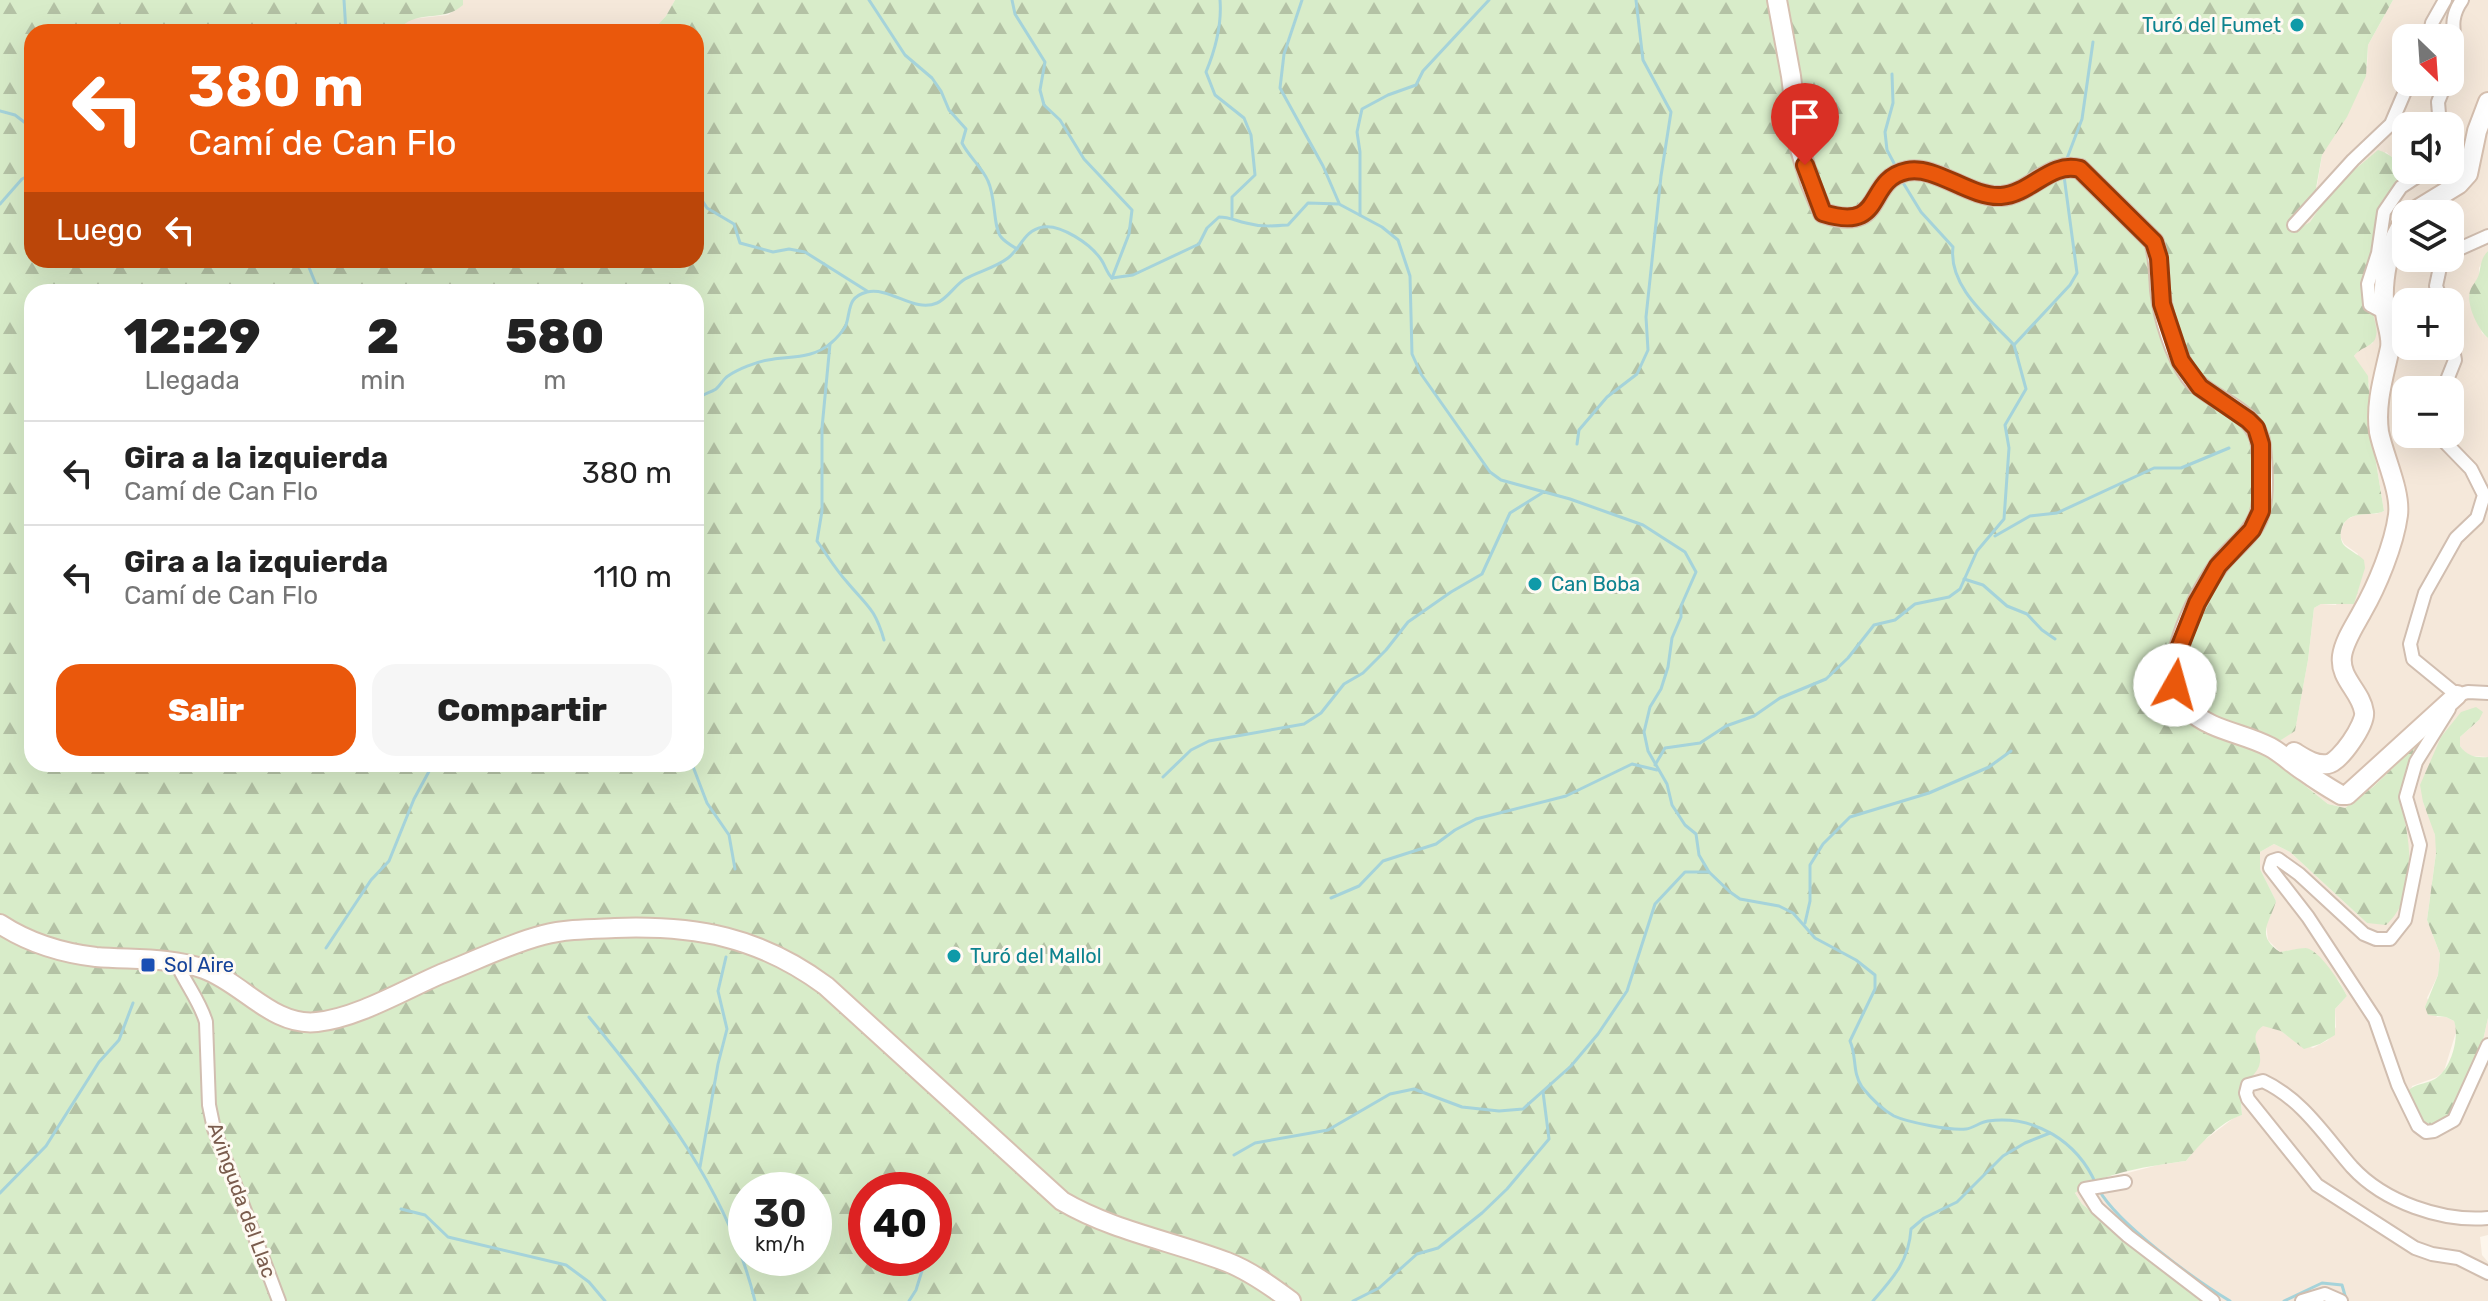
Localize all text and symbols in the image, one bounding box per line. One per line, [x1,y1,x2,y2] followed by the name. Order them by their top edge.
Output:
[2142,13,2281,37] place label: Turó del Fumet
[2288,16,2306,34] marker: Turó del Fumet
[2392,24,2464,96] north arrow
[2392,24,2464,448] map controls
[188,54,364,120] text: 380 m
[56,56,160,160] icon: left
[1771,83,1839,165] pin
[1783,95,1827,139] icon: arrive
[2392,112,2464,184] button: sound
[188,121,457,164] text: Camí de Can Flo
[2392,200,2464,272] button: layers
[158,208,202,252] icon: left
[56,212,142,248] text: Luego
[2392,288,2464,360] button: +
[124,308,261,365] text: 12:29
[367,308,399,365] text: 2
[505,308,604,365] text: 580
[145,365,240,396] text: Llegada
[360,365,406,396] text: min
[543,365,566,396] text: m
[2392,376,2464,448] button: −
[124,440,388,476] text: Gira a la izquierda
[56,451,100,495] icon: left
[582,455,672,491] text: 380 m
[124,476,318,507] text: Camí de Can Flo
[124,544,388,580] text: Gira a la izquierda
[56,555,100,599] icon: left
[593,559,672,595] text: 110 m
[1551,572,1640,596] place label: Can Boba
[1526,575,1544,593] marker: Can Boba
[124,580,318,611] text: Camí de Can Flo
[2133,643,2217,727] position arrow
[56,664,356,756] button: Salir
[372,664,672,756] button: Compartir
[970,944,1102,968] place label: Turó del Mallol
[945,947,963,965] marker: Turó del Mallol
[164,953,234,977] place label: Sol Aire
[139,956,157,974] marker: Sol Aire
[203,1119,281,1281] street label: Avinguda del Llac
[848,1172,952,1276] speed limit sign: 40
[753,1190,807,1237] text: 30
[755,1232,805,1256] text: km/h

